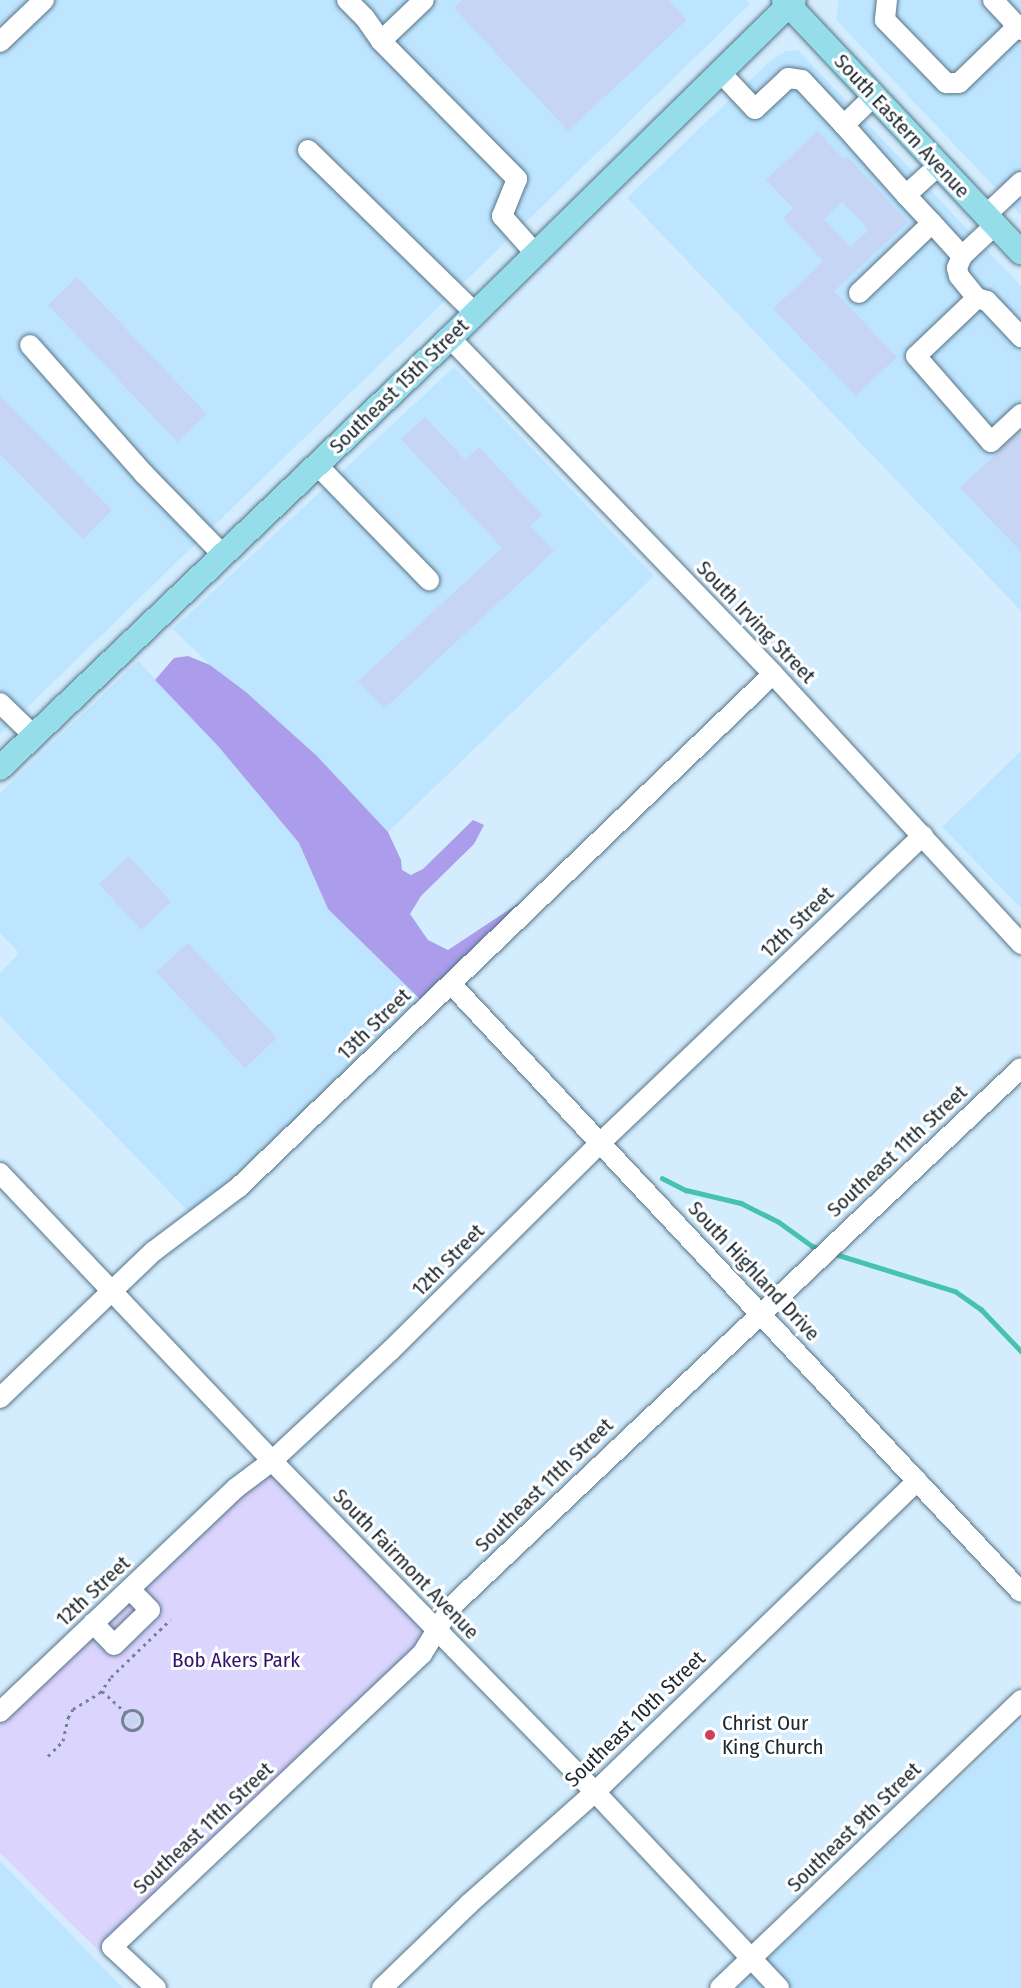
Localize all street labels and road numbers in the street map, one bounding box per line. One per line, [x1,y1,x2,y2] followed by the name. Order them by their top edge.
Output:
[829,49,975,203] street label: South Eastern Avenue
[324,313,474,459] street label: Southeast 15th Street
[691,556,821,688] street label: South Irving Street
[755,881,839,963] street label: 12th Street
[332,983,416,1065] street label: 13th Street
[822,1080,972,1222] street label: Southeast 11th Street
[683,1196,825,1346] street label: South Highland Drive
[407,1219,489,1301] street label: 12th Street
[470,1413,618,1557] street label: Southeast 11th Street
[328,1484,484,1644] street label: South Fairmont Avenue
[51,1550,135,1632] street label: 12th Street
[560,1646,710,1792] street label: Southeast 10th Street
[128,1757,278,1899] street label: Southeast 11th Street
[782,1757,926,1897] street label: Southeast 9th Street

